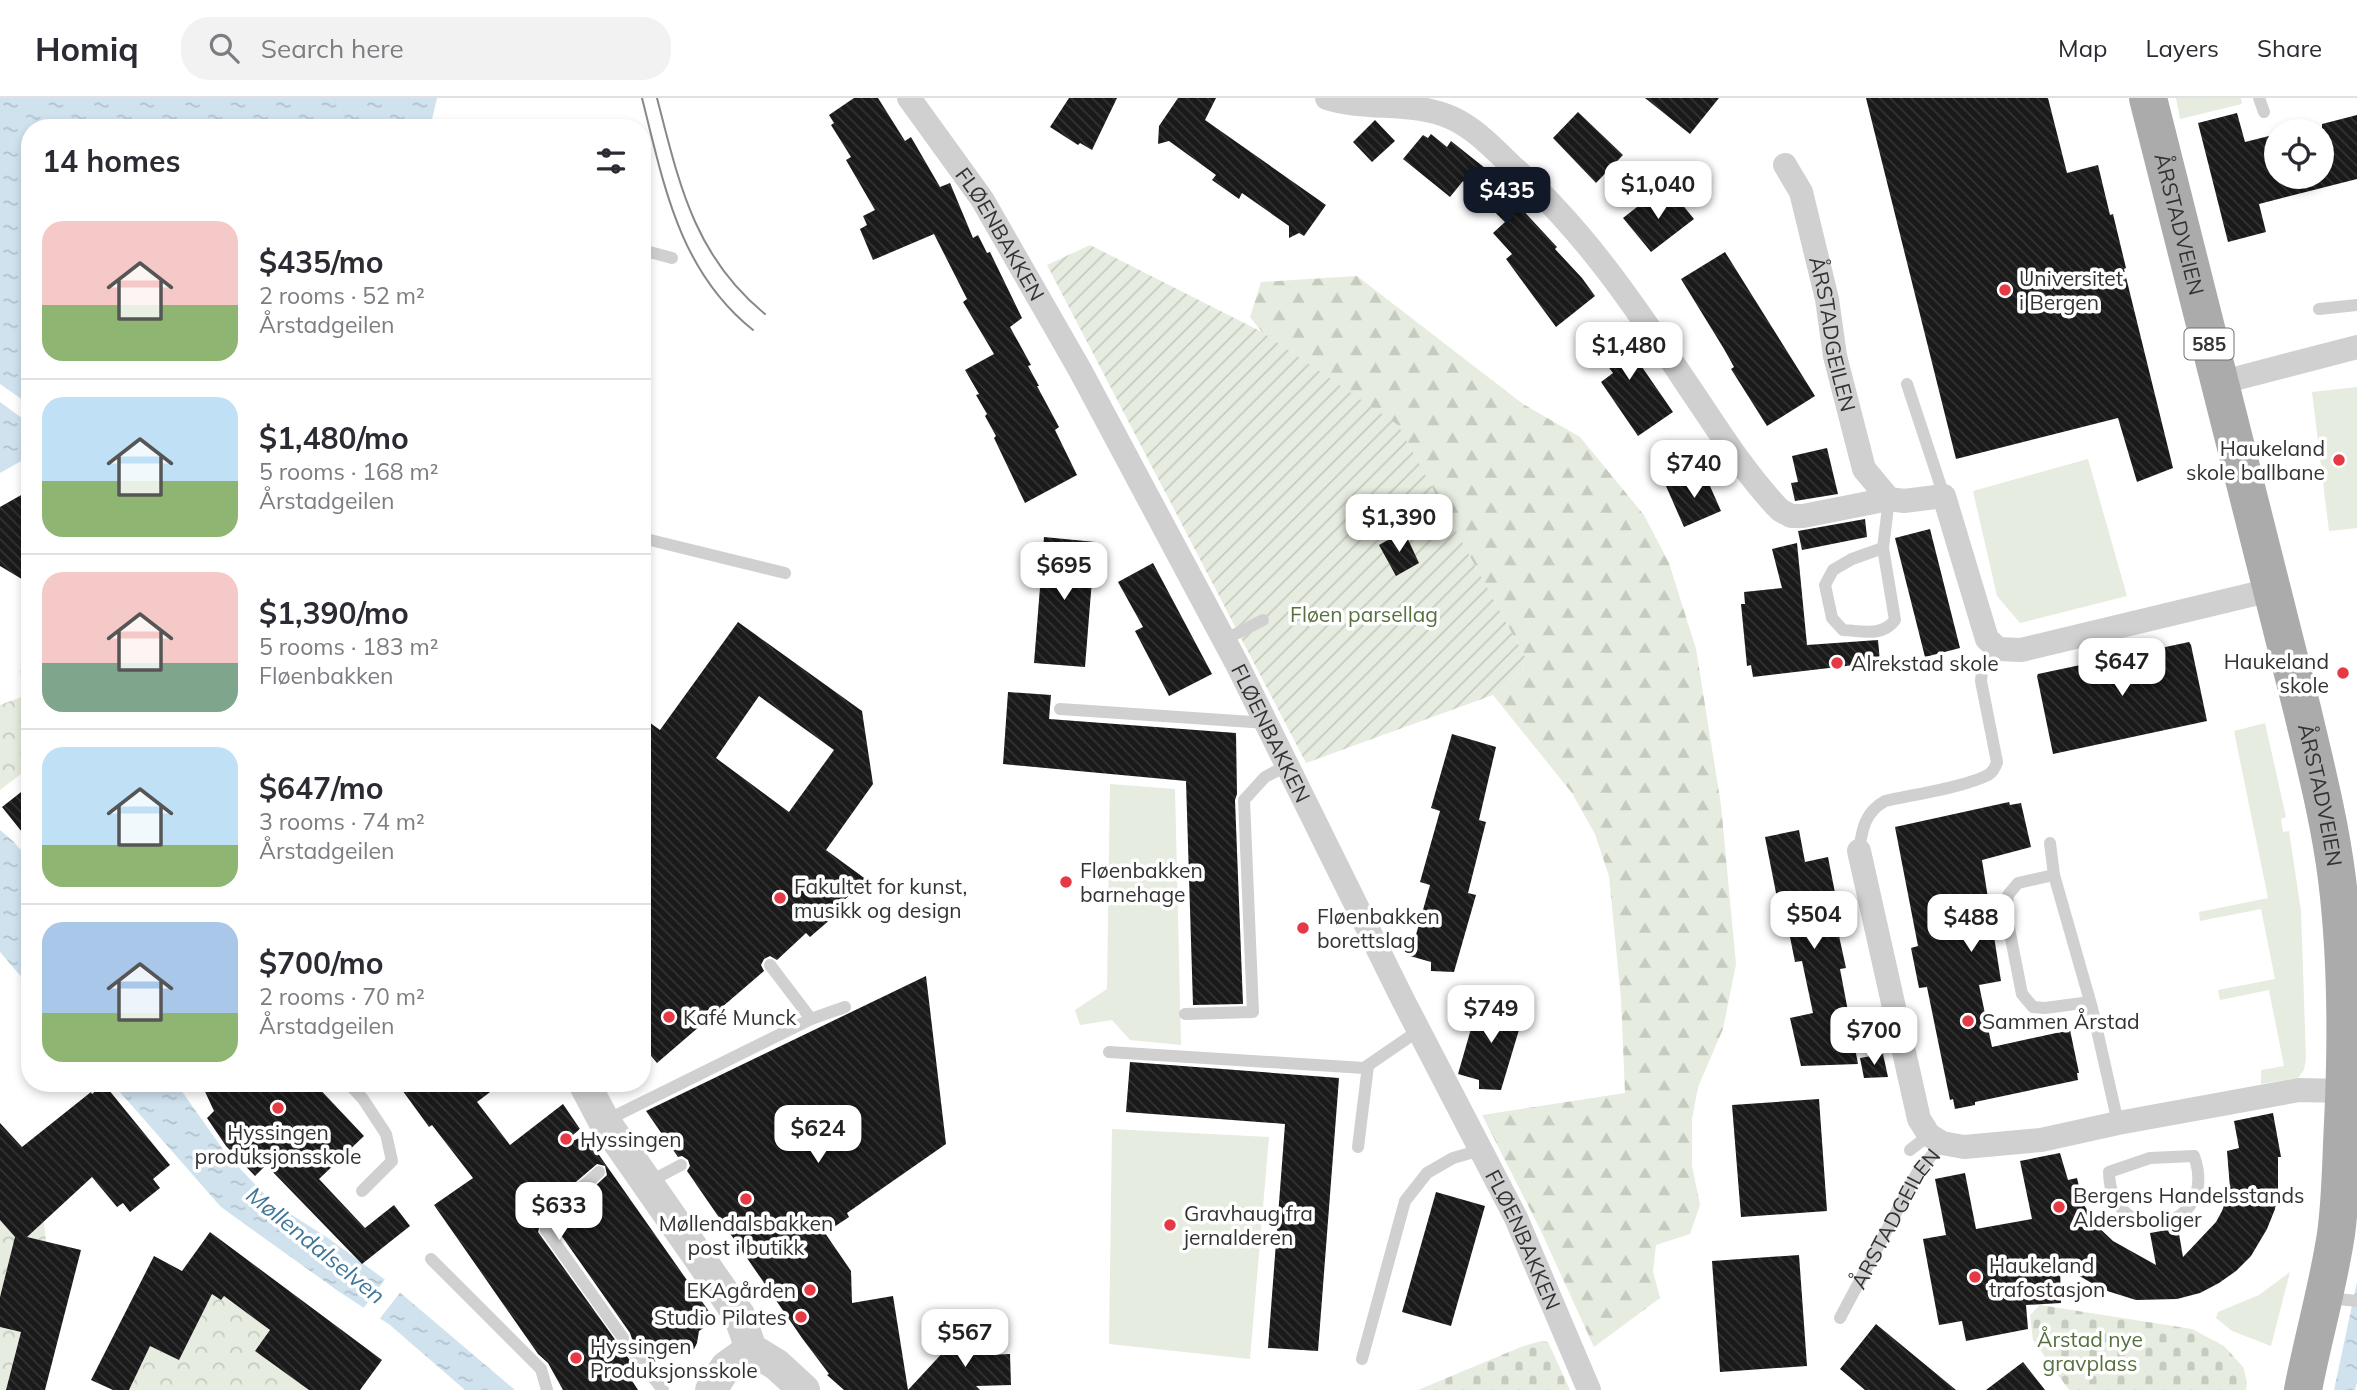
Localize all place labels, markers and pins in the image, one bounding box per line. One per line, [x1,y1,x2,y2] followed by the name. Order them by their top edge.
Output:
[1601,162,1715,221] pin: $1,040
[1466,167,1548,227] pin: $435
[2019,265,2123,315] place label: Universitet i Bergen
[1997,282,2013,298] marker: Universitet i Bergen
[1572,322,1686,382] pin: $1,480
[2186,435,2325,485] place label: Haukeland skole ballbane
[1653,440,1735,500] pin: $740
[2331,452,2347,468] marker: Haukeland skole ballbane
[1342,494,1456,554] pin: $1,390
[1023,542,1105,602] pin: $695
[2081,638,2163,698] pin: $647
[2224,648,2329,698] place label: Haukeland skole
[1851,650,1999,676] place label: Alrekstad skole
[1829,655,1845,671] marker: Alrekstad skole
[2335,665,2351,681] marker: Haukeland skole
[1080,857,1203,907] place label: Fløenbakken barnehage
[794,873,967,923] place label: Fakultet for kunst, musikk og design
[1058,874,1074,890] marker: Fløenbakken barnehage
[772,890,788,906] marker: Fakultet for kunst, musikk og design
[1773,892,1855,951] pin: $504
[1930,894,2012,954] pin: $488
[1317,903,1440,953] place label: Fløenbakken borettslag
[1295,920,1311,936] marker: Fløenbakken borettslag
[1450,986,1532,1045] pin: $749
[683,1004,796,1030] place label: Kafé Munck
[1833,1007,1915,1067] pin: $700
[1982,1008,2140,1034] place label: Sammen Årstad
[661,1009,677,1025] marker: Kafé Munck
[1960,1013,1976,1029] marker: Sammen Årstad
[270,1100,286,1116] marker: Hyssingen produksjonsskole
[777,1105,859,1165] pin: $624
[195,1119,361,1169] place label: Hyssingen produksjonsskole
[580,1126,682,1152] place label: Hyssingen
[558,1131,574,1147] marker: Hyssingen
[518,1182,600,1242] pin: $633
[2073,1182,2305,1232] place label: Bergens Handelsstands Aldersboliger
[738,1191,754,1207] marker: Møllendalsbakken post i butikk
[2051,1199,2067,1215] marker: Bergens Handelsstands Aldersboliger
[1182,1200,1313,1250] place label: Gravhaug fra jernalderen
[659,1210,833,1260] place label: Møllendalsbakken post i butikk
[1162,1217,1178,1233] marker: Gravhaug fra jernalderen
[1989,1252,2105,1302] place label: Haukeland trafostasjon
[1967,1269,1983,1285] marker: Haukeland trafostasjon
[687,1277,796,1303] place label: EKAgården
[802,1282,818,1298] marker: EKAgården
[654,1304,787,1330] place label: Studio Pilates
[793,1309,809,1325] marker: Studio Pilates
[924,1310,1006,1369] pin: $567
[590,1333,758,1383] place label: Hyssingen Produksjonsskole
[568,1350,584,1366] marker: Hyssingen Produksjonsskole

